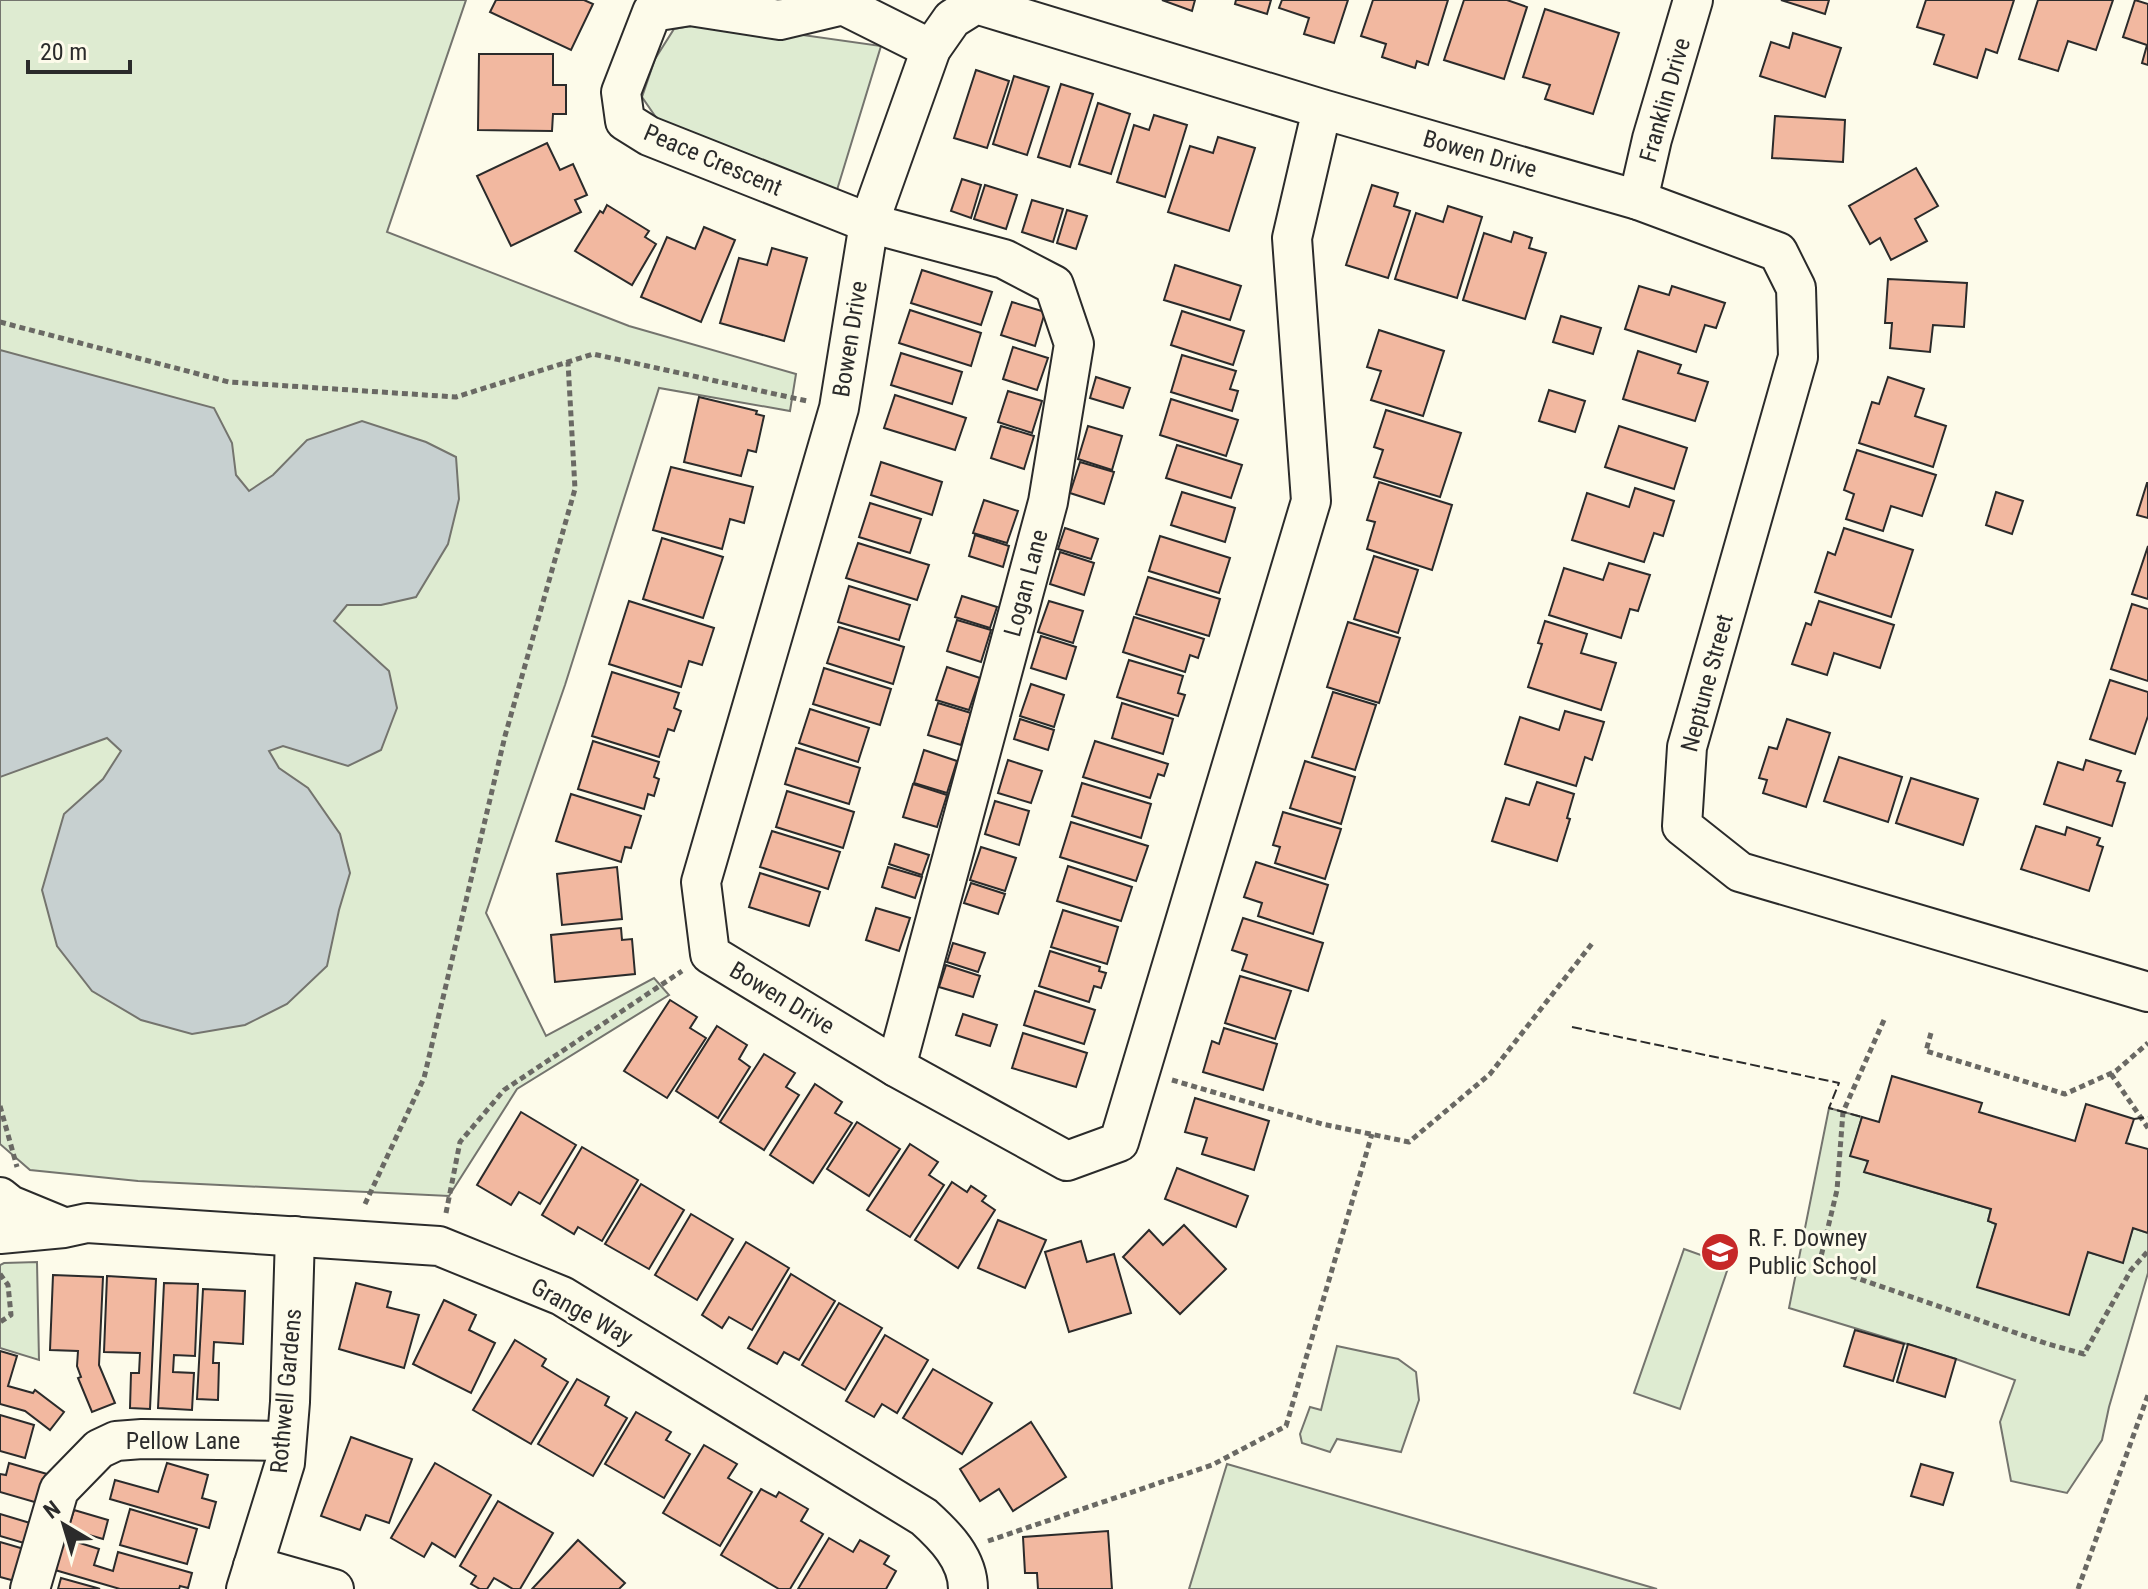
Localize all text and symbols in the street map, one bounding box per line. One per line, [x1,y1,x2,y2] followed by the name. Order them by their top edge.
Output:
[28,24,130,74] scale bar
[1634,35,1696,165] street label: Franklin Drive
[40,38,87,66] text: 20 m
[640,118,786,202] street label: Peace Crescent
[1420,124,1540,184] street label: Bowen Drive
[827,279,873,399] street label: Bowen Drive
[998,526,1054,640] street label: Logan Lane
[1675,611,1739,755] street label: Neptune Street
[725,956,839,1040] street label: Bowen Drive
[1748,1224,1877,1280] place label: R. F. Downey Public School
[1699,1231,1741,1273] school or university icon: R. F. Downey Public School
[526,1273,638,1351] street label: Grange Way
[265,1307,307,1475] street label: Rothwell Gardens
[126,1427,240,1455] street label: Pellow Lane
[24,1485,104,1565] north arrow
[39,1496,65,1524] text: N

